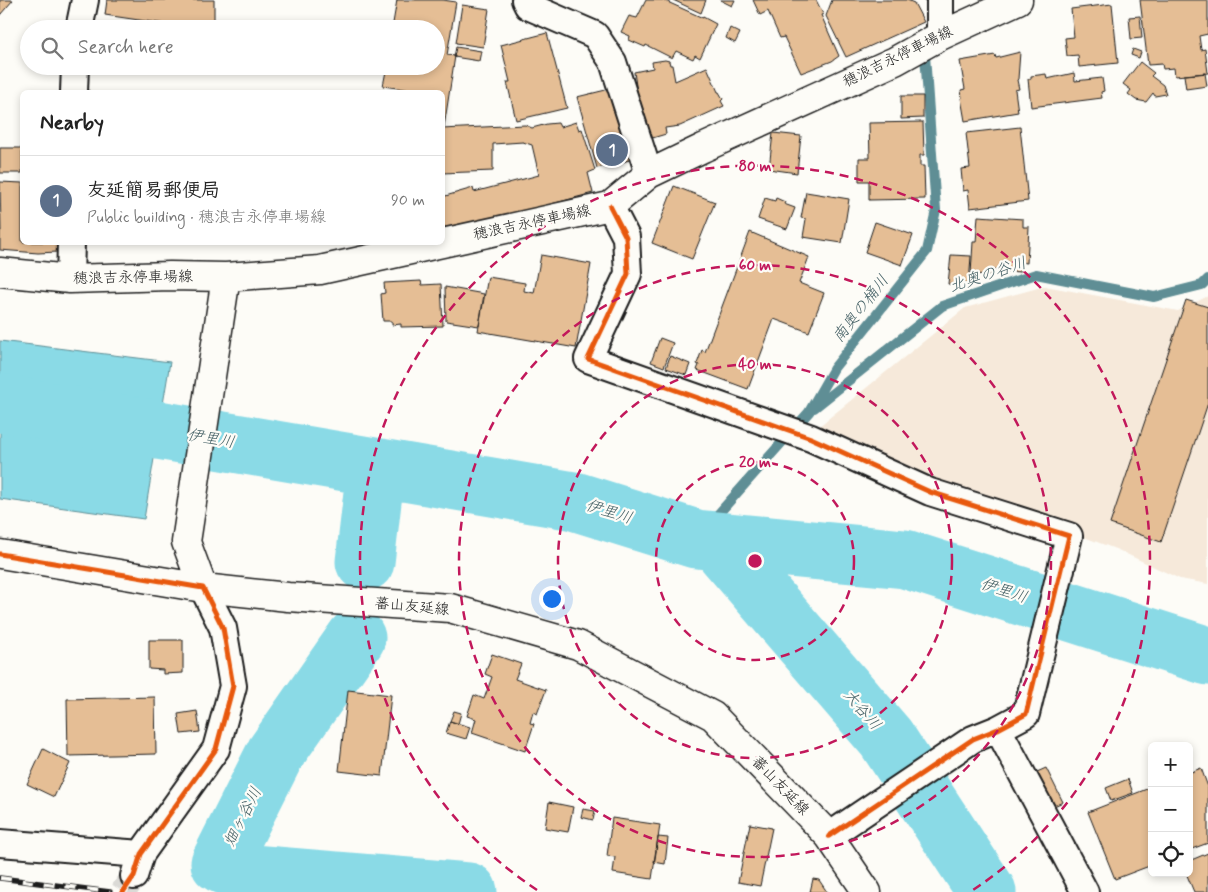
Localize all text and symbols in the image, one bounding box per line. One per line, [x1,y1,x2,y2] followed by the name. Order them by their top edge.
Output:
[20,20,445,75] search box
[840,22,956,92] street label: 穂浪吉永停車場線
[38,34,66,62] icon: search
[78,35,174,60] text: Search here
[40,109,104,137] text: Nearby
[596,131,628,169] pin: 1
[738,157,772,177] text: 80 m
[87,178,220,203] text: 友延簡易郵便局
[52,190,60,211] text: 1
[391,190,425,211] text: 90 m
[471,201,593,245] street label: 穂浪吉永停車場線
[87,207,326,228] text: Public building · 穂浪吉永停車場線
[947,253,1029,297] water label: 北奥の谷川
[739,256,771,276] text: 60 m
[73,267,193,289] street label: 穂浪吉永停車場線
[828,271,894,347] water label: 南奥の桶川
[738,355,772,375] text: 40 m
[186,424,236,454] water label: 伊里川
[739,453,771,473] text: 20 m
[583,495,635,529] water label: 伊里川
[746,552,764,570] centre of rings
[978,574,1030,608] water label: 伊里川
[539,586,565,612] your location
[374,594,450,620] street label: 蕃山友延線
[838,685,886,735] water label: 大谷川
[1148,742,1193,877] map controls
[1148,742,1193,787] button: +
[747,752,813,820] street label: 蕃山友延線
[219,784,267,850] water label: 畑ヶ谷川
[1148,787,1193,832] button: −
[1148,832,1193,877] button: locate

